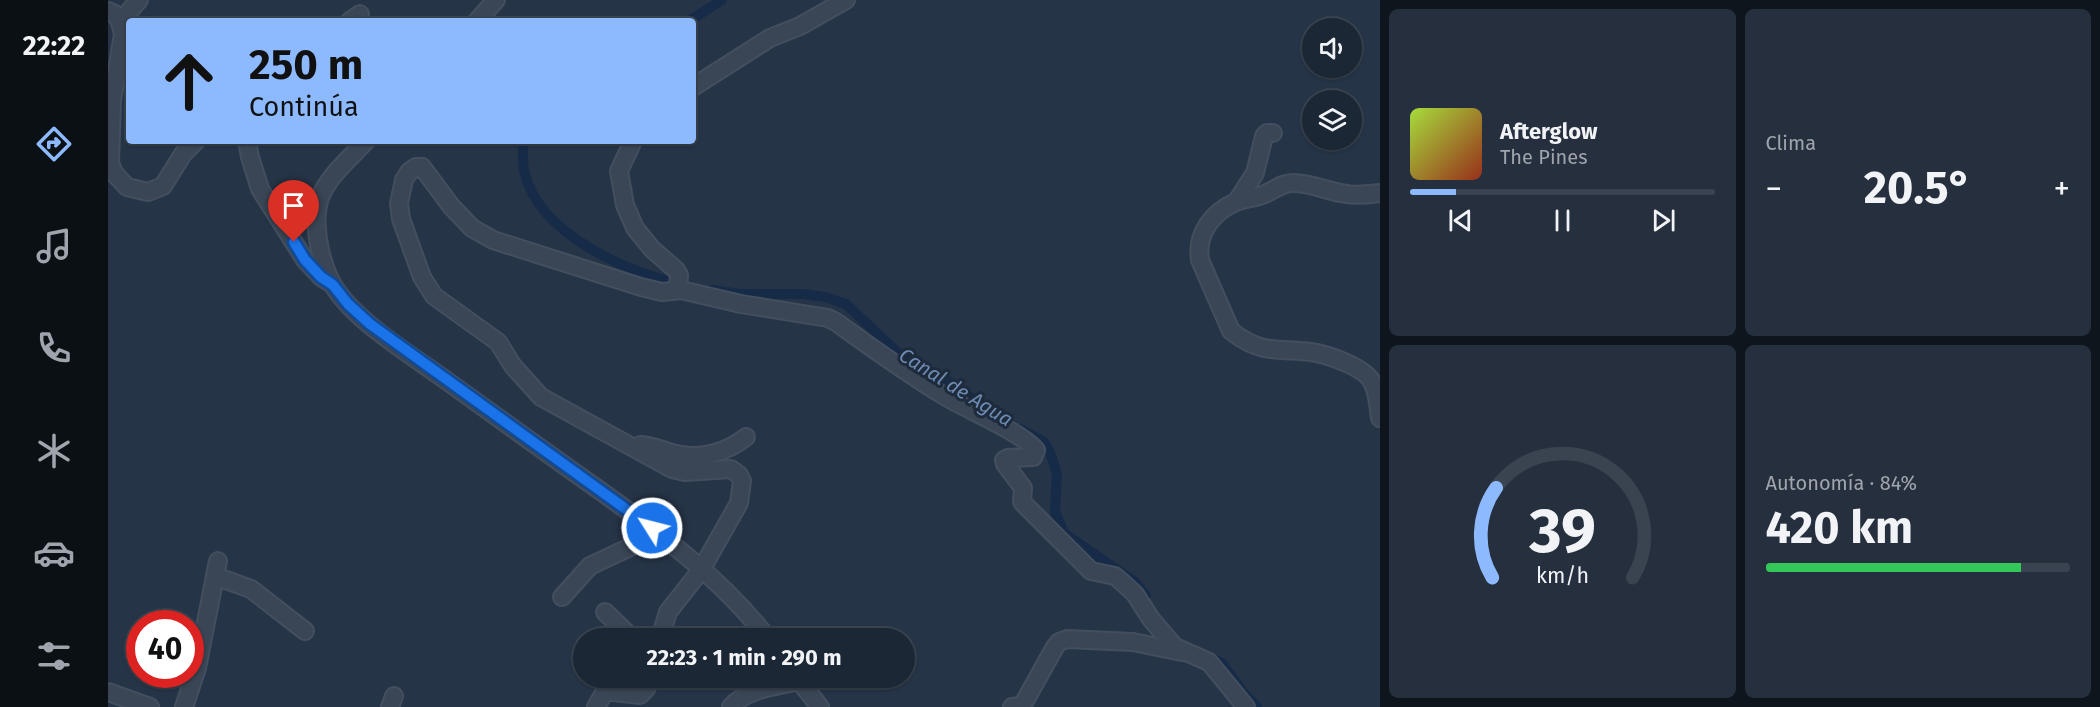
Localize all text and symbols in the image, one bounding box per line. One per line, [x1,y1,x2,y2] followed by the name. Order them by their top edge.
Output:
[1302,18,1362,150] map controls
[1302,18,1362,78] button: sound
[23,30,85,62] text: 22:22
[249,40,363,90] text: 250 m
[150,42,228,120] icon: ahead
[1302,90,1362,150] button: layers
[249,91,359,123] text: Continúa
[1500,118,1597,145] text: Afterglow
[33,123,75,165] icon: directions
[1766,131,1816,155] text: Clima
[1500,145,1587,169] text: The Pines
[1864,161,1972,215] text: 20.5°
[1766,169,1782,209] text: −
[2054,169,2070,209] text: +
[268,180,319,242] pin
[277,189,310,222] icon: arrive
[1444,204,1477,237] icon: previous
[1546,204,1579,237] icon: pause
[1647,204,1680,237] icon: next
[33,225,75,267] icon: music
[33,327,75,369] icon: phone
[895,343,1017,431] water label: Canal de Agua
[33,430,75,472] icon: climate
[1766,471,1917,495] text: Autonomía · 84%
[1528,494,1596,569] text: 39
[620,496,684,560] position arrow
[1766,501,1913,555] text: 420 km
[33,532,75,574] icon: car
[1536,564,1589,590] text: km/h
[126,610,204,688] speed limit sign: 40
[33,635,75,677] icon: filters
[646,644,842,671] text: 22:23 · 1 min · 290 m

